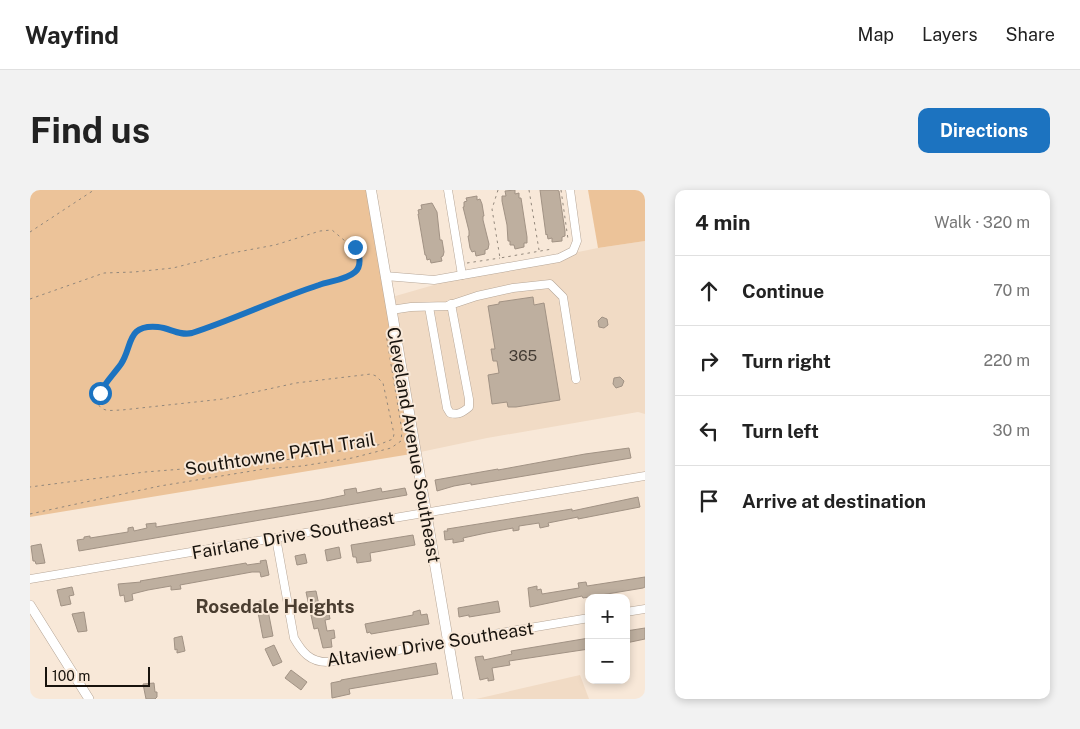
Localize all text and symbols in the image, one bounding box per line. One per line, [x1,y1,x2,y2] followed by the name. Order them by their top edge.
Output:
[25,21,119,49] text: Wayfind
[858,24,894,45] text: Map
[922,24,978,45] text: Layers
[1006,24,1055,45] text: Share
[918,108,1050,153] button: Directions
[30,110,150,151] text: Find us
[695,210,750,235] text: 4 min
[934,213,1030,232] text: Walk · 320 m
[344,236,367,259] route end
[695,277,723,305] icon: ahead
[742,280,824,302] text: Continue
[993,281,1030,300] text: 70 m
[383,325,445,565] street label: Cleveland Avenue Southeast
[509,347,537,364] house number: 365
[695,347,723,375] icon: right
[742,350,831,372] text: Turn right
[983,351,1030,370] text: 220 m
[89,382,112,405] route start
[695,417,723,445] icon: left
[742,420,819,442] text: Turn left
[993,421,1030,440] text: 30 m
[183,429,377,479] street label: Southtowne PATH Trail
[695,487,723,515] icon: arrive
[742,490,926,512] text: Arrive at destination
[190,507,396,563] street label: Fairlane Drive Southeast
[585,594,630,684] map controls
[585,594,630,639] button: +
[196,595,354,617] district label: Rosedale Heights
[325,617,535,671] street label: Altaview Drive Southeast
[585,639,630,684] button: −
[45,664,150,687] scale bar
[52,668,90,684] text: 100 m

